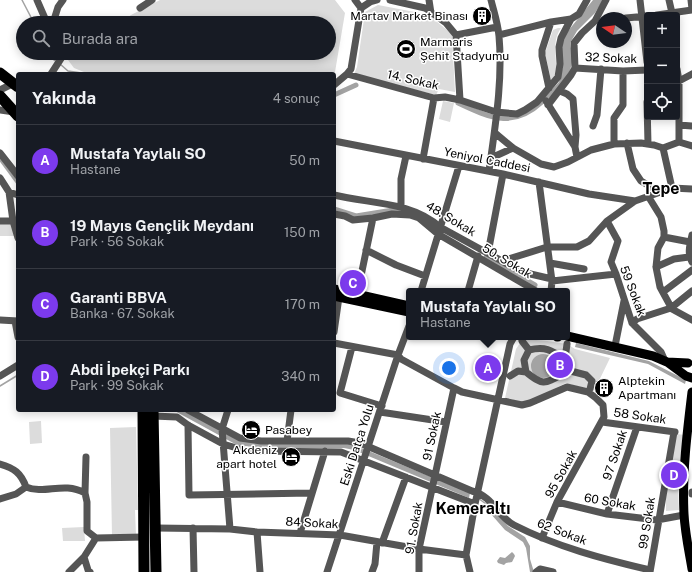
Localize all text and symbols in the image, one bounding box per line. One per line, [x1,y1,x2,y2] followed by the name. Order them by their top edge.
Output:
[471,5,493,27] building icon: Martav Market Binası
[350,9,468,23] place label: Martav Market Binası
[596,12,632,48] north arrow
[644,12,680,120] map controls
[644,12,680,48] button: +
[16,16,336,60] search box
[30,27,52,49] icon: search
[62,30,138,47] text: Burada ara
[420,35,509,63] place label: Marmaris Şehit Stadyumu
[395,38,417,60] sports icon: Marmaris Şehit Stadyumu
[644,48,680,84] button: −
[585,50,638,66] street label: 32 Sokak
[386,67,441,93] street label: 14. Sokak
[644,84,680,120] button: locate
[32,88,96,108] text: Yakında
[273,91,320,106] text: 4 sonuç
[70,145,206,162] text: Mustafa Yaylalı SO
[443,145,531,175] street label: Yeniyol Caddesi
[40,153,50,168] text: A
[289,153,320,168] text: 50 m
[70,162,121,177] text: Hastane
[643,179,679,198] district label: Tepe
[424,199,479,239] street label: 48. Sokak
[70,217,254,234] text: 19 Mayıs Gençlik Meydanı
[41,225,49,240] text: B
[284,225,320,240] text: 150 m
[70,234,164,249] text: Park · 56 Sokak
[480,241,535,281] street label: 50. Sokak
[617,264,649,318] street label: 59 Sokak
[340,268,366,298] pin: C
[406,288,570,340] popup
[70,289,167,306] text: Garanti BBVA
[40,297,50,312] text: C
[285,297,320,312] text: 170 m
[420,298,556,315] text: Mustafa Yaylalı SO
[70,306,175,321] text: Banka · 67. Sokak
[420,315,471,330] text: Hastane
[547,350,573,380] pin: B
[475,353,501,383] pin: A
[439,358,459,378] your location
[70,361,190,378] text: Abdi İpekçi Parkı
[40,369,50,384] text: D
[281,369,320,384] text: 340 m
[618,374,676,402] place label: Alptekin Apartmanı
[593,377,615,399] building icon: Alptekin Apartmanı
[70,378,164,393] text: Park · 99 Sokak
[337,402,377,488] street label: Eski Datça Yolu
[613,405,668,427] street label: 58 Sokak
[420,410,444,462] street label: 91 Sokak
[240,419,262,441] hotel icon: Pasabey
[265,423,313,437] place label: Pasabey
[600,428,630,482] street label: 97 Sokak
[216,443,277,471] place label: Akdeniz apart hotel
[280,446,302,468] hotel icon: Akdeniz apart hotel
[542,447,580,501] street label: 95 Sokak
[661,460,687,490] pin: D
[583,491,637,513] street label: 60 Sokak
[636,496,658,550] street label: 99 Sokak
[436,499,510,518] district label: Kemeraltı
[403,501,426,555] street label: 91. Sokak
[285,515,339,531] street label: 84 Sokak
[535,516,589,548] street label: 62 Sokak

